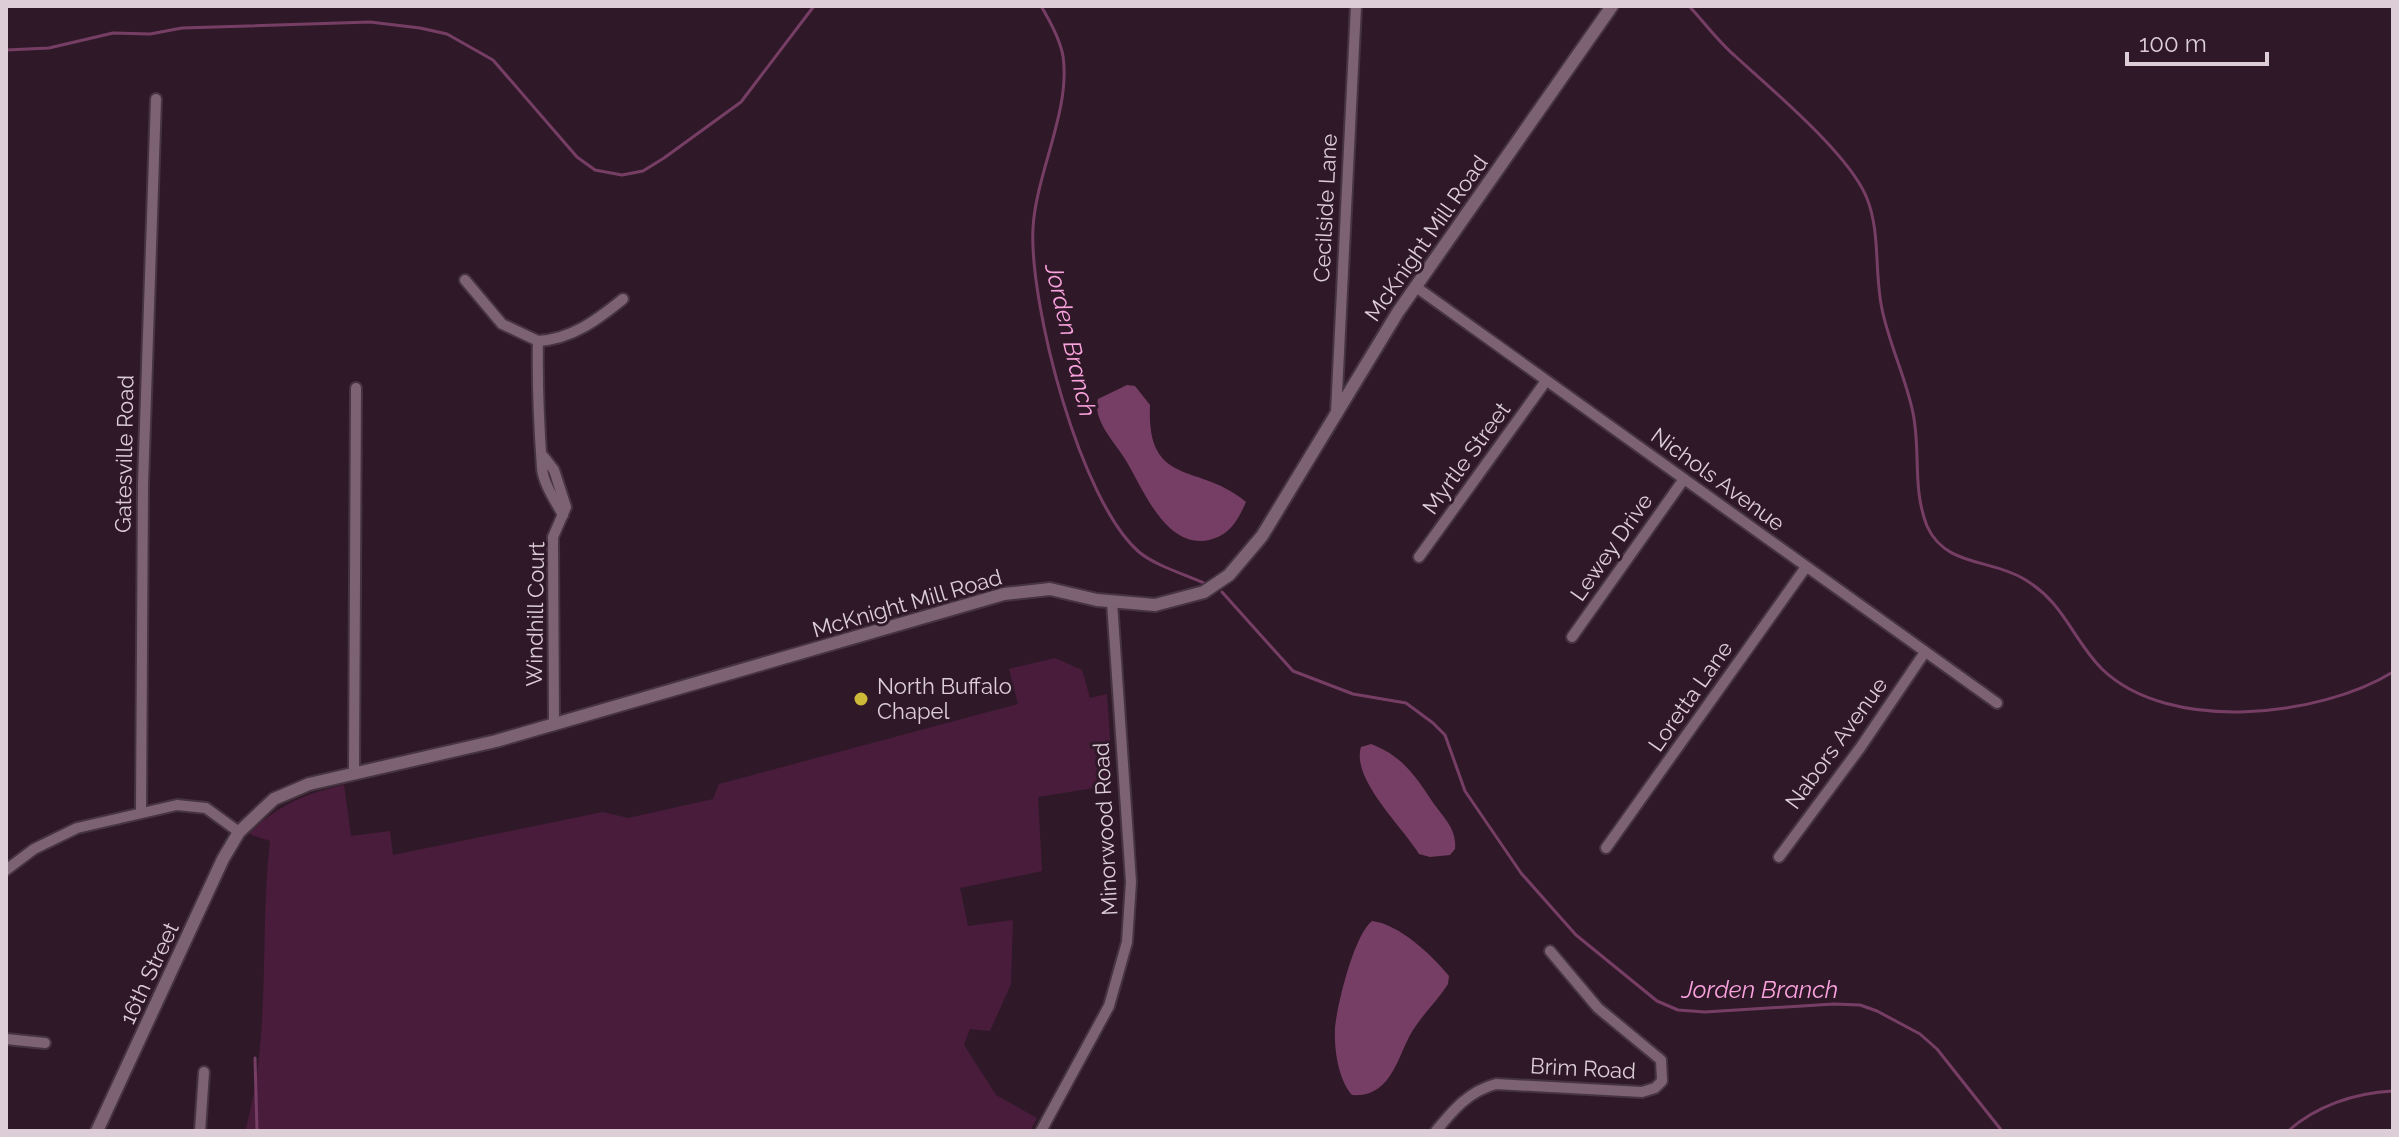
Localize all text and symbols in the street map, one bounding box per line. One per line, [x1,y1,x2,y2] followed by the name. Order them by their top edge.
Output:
[2127,16,2267,66] scale bar
[2139,29,2207,58] text: 100 m
[1308,133,1342,283] street label: Cecilside Lane
[1359,150,1493,326] street label: McKnight Mill Road
[1039,260,1103,419] water label: Jorden Branch
[110,375,138,533] street label: Gatesville Road
[1417,397,1516,519] street label: Myrtle Street
[1646,422,1790,536] street label: Nichols Avenue
[1565,488,1657,606] street label: Lewey Drive
[521,541,549,687] street label: Windhill Court
[809,563,1005,643] street label: McKnight Mill Road
[1642,636,1738,756] street label: Loretta Lane
[1780,672,1892,814] street label: Nabors Avenue
[877,673,1012,724] place label: North Buffalo Chapel
[852,690,870,708] marker: North Buffalo Chapel
[1087,742,1123,916] street label: Minorwood Road
[114,917,184,1028] street label: 16th Street
[1681,975,1838,1004] water label: Jorden Branch
[1530,1052,1636,1084] street label: Brim Road

